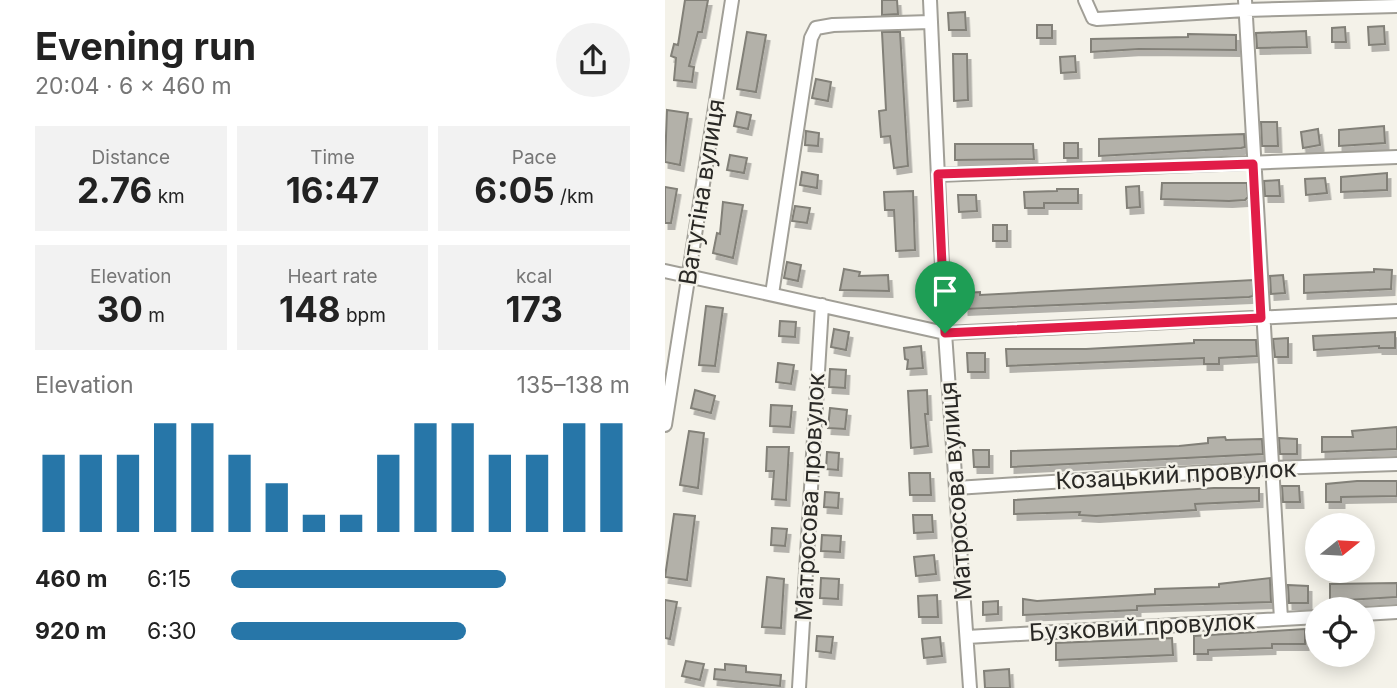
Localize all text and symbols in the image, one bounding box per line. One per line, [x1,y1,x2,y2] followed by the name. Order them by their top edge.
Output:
[35,23,256,69] text: Evening run
[556,23,630,97] button: share
[35,72,232,100] text: 20:04 · 6 × 460 m
[672,97,731,287] street label: Ватутіна вулиця
[92,146,170,169] text: Distance
[310,146,355,169] text: Time
[512,146,557,169] text: Pace
[77,169,152,211] text: 2.76
[286,169,379,211] text: 16:47
[474,169,555,211] text: 6:05
[152,185,185,208] text: km
[555,185,594,208] text: /km
[915,261,975,333] pin
[90,265,172,288] text: Elevation
[287,265,377,288] text: Heart rate
[516,265,552,288] text: kcal
[926,272,964,310] icon: arrive
[97,288,143,330] text: 30
[279,288,341,330] text: 148
[505,288,563,330] text: 173
[143,304,165,327] text: m
[341,304,386,327] text: bpm
[35,371,134,399] text: Elevation
[517,371,630,399] text: 135–138 m
[789,372,830,622] street label: Матросова провулок
[933,381,978,601] street label: Матросова вулиця
[1055,454,1297,495] street label: Козацький провулок
[1305,513,1375,583] north arrow
[1305,513,1375,667] map controls
[35,565,107,593] text: 460 m
[147,565,191,593] text: 6:15
[1305,597,1375,667] button: locate
[1028,606,1256,647] street label: Бузковий провулок
[35,617,106,645] text: 920 m
[147,617,197,645] text: 6:30

